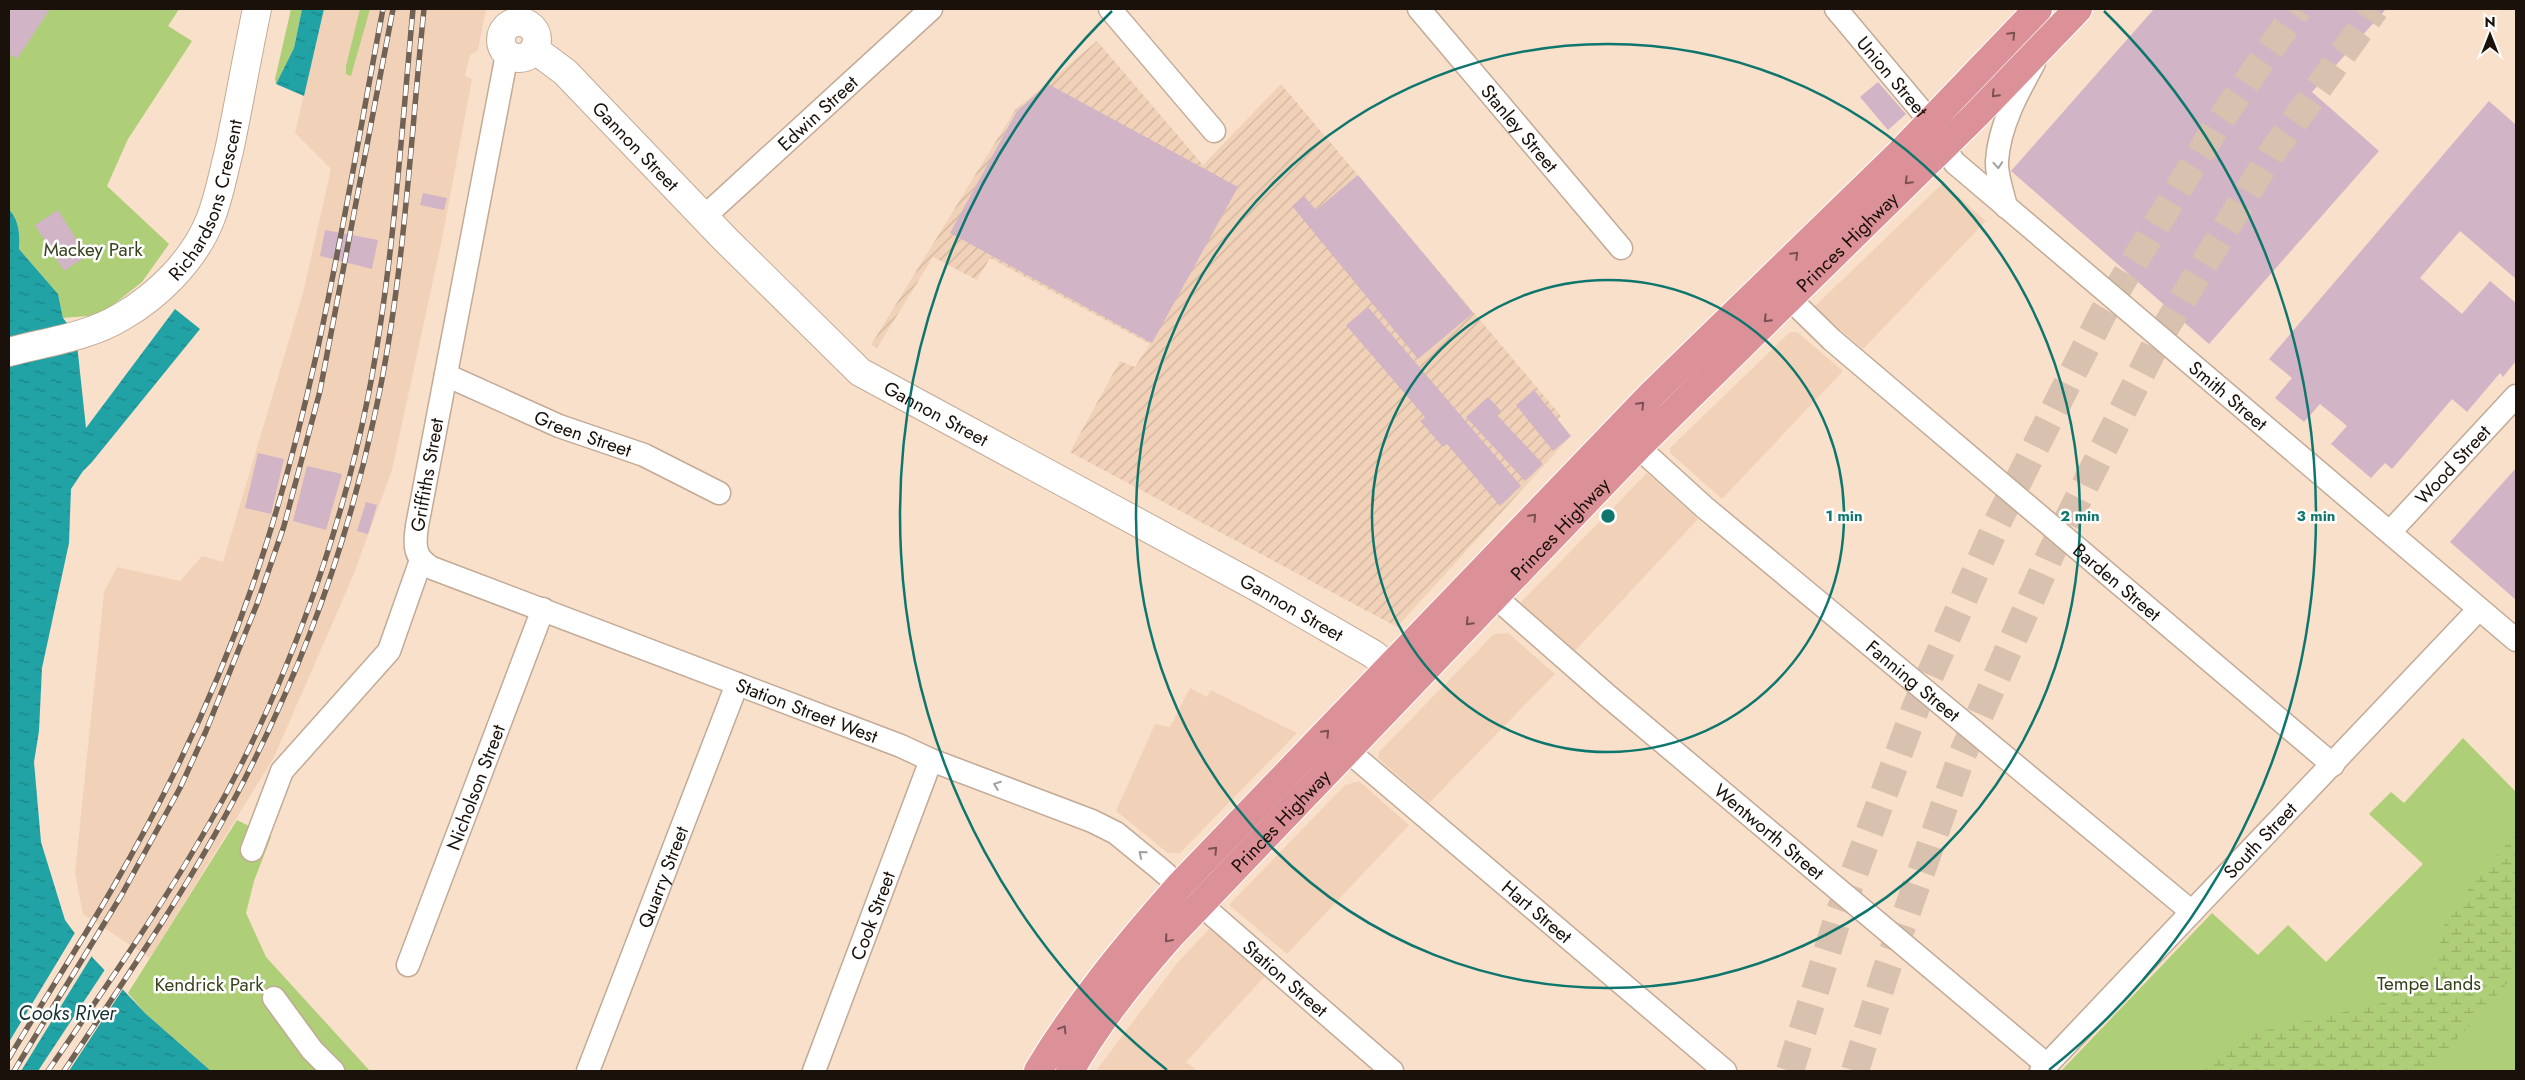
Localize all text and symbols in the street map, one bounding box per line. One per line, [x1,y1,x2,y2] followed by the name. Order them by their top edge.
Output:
[2465,10,2515,60] north arrow
[2484,12,2496,32] text: N
[1851,30,1935,123] street label: Union Street
[2006,32,2015,41] one-way arrow
[771,69,864,157] street label: Edwin Street
[1475,78,1565,178] street label: Stanley Street
[1992,89,2001,98] one-way arrow
[586,95,686,197] street label: Gannon Street
[162,117,249,286] street label: Richardsons Crescent
[1993,161,2004,169] one-way arrow
[1905,175,1914,184] one-way arrow
[1790,185,1904,298] street label: Princes Highway
[43,236,143,263] park label: Mackey Park
[1789,252,1798,261] one-way arrow
[1764,314,1773,323] one-way arrow
[2183,354,2274,437] street label: Smith Street
[879,374,994,453] street label: Gannon Street
[1635,402,1644,411] one-way arrow
[530,403,636,463] street label: Green Street
[404,415,450,534] street label: Griffiths Street
[2409,418,2497,510] street label: Wood Street
[1504,471,1616,586] street label: Princes Highway
[1825,505,1863,527] text: 1 min
[2060,505,2100,527] text: 2 min
[2297,505,2335,527] text: 3 min
[1599,507,1617,525] centre of rings
[1527,513,1536,522] one-way arrow
[2067,537,2167,627] street label: Barden Street
[1235,567,1349,648] street label: Gannon Street
[1466,617,1475,626] one-way arrow
[1860,634,1966,728] street label: Fanning Street
[732,671,882,750] street label: Station Street West
[439,720,512,854] street label: Nicholson Street
[1320,729,1329,738] one-way arrow
[1225,763,1337,878] street label: Princes Highway
[1708,777,1830,886] street label: Wentworth Street
[993,781,1002,791] one-way arrow
[2217,796,2303,884] street label: South Street
[631,822,695,932] street label: Quarry Street
[1208,847,1217,856] one-way arrow
[1139,851,1148,860] one-way arrow
[843,867,902,964] street label: Cook Street
[1496,874,1579,950] street label: Hart Street
[1165,933,1174,942] one-way arrow
[1237,934,1334,1023] street label: Station Street
[2377,970,2481,997] park label: Tempe Lands
[154,971,264,998] park label: Kendrick Park
[18,999,117,1028] water label: Cooks River
[1057,1026,1067,1035] one-way arrow

